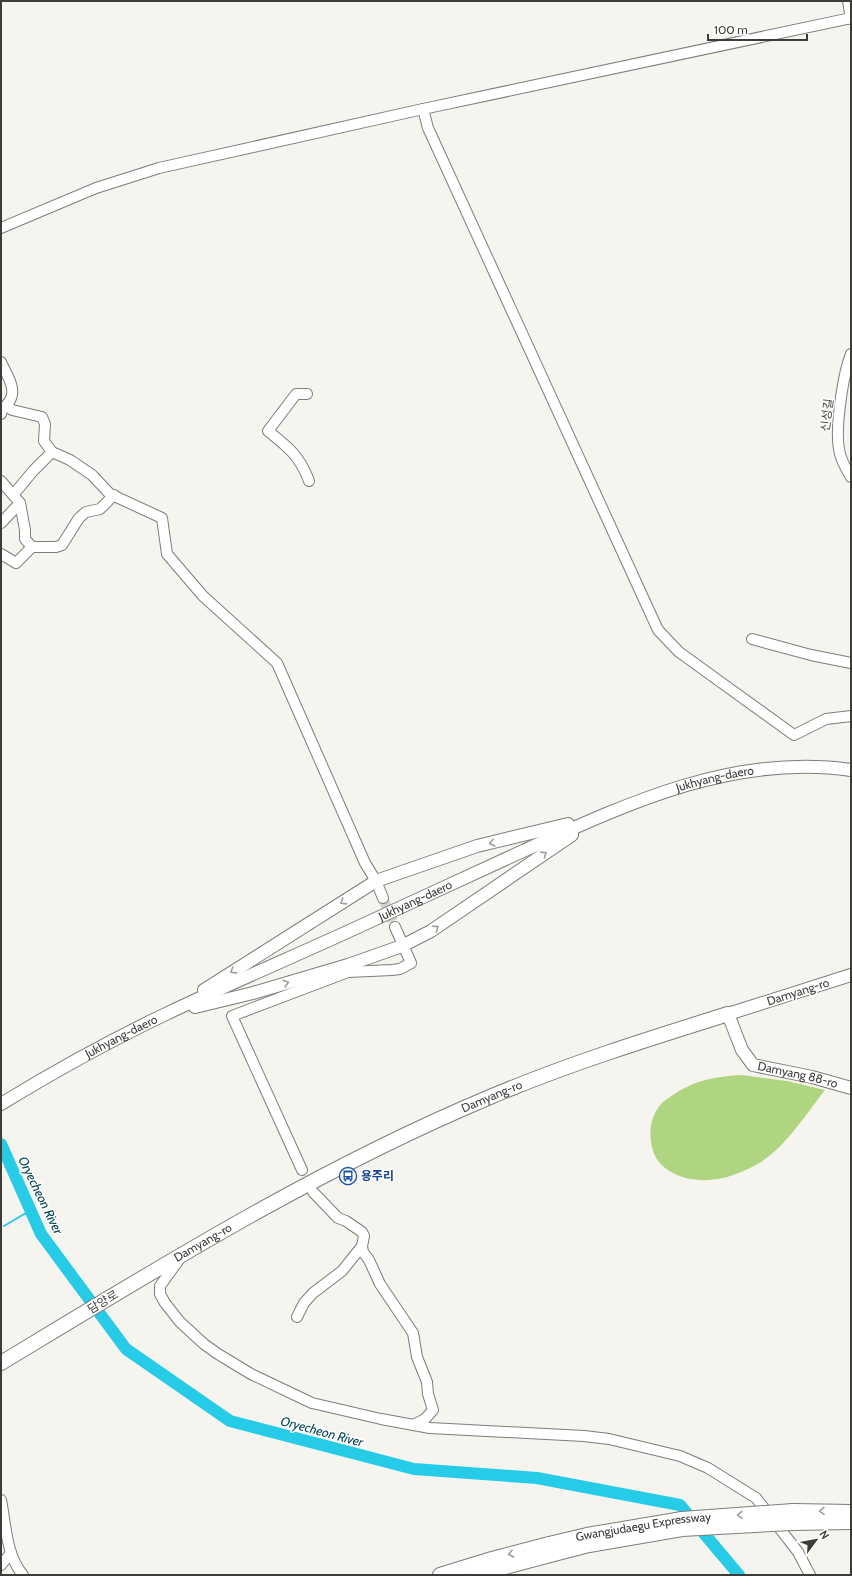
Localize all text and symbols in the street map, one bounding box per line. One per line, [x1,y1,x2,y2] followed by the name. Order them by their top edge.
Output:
[708,16,807,42] scale bar
[714,22,748,37] text: 100 m
[817,398,836,432] street label: 신성길
[673,762,755,795] street label: Jukhyang-daero
[489,838,495,846] one-way arrow
[539,852,546,859] one-way arrow
[375,877,455,924] street label: Jukhyang-daero
[340,897,347,904] one-way arrow
[432,925,439,933] one-way arrow
[231,967,238,974] one-way arrow
[765,974,831,1009] street label: Damyang-ro
[283,979,290,988] one-way arrow
[81,1011,160,1061] street label: Jukhyang-daero
[756,1058,840,1091] street label: Damyang 88-ro
[459,1077,525,1115] street label: Damyang-ro
[15,1153,67,1237] water label: Oryecheon River
[338,1166,358,1186] bus stop icon: 용주리
[361,1168,394,1183] place label: 용주리
[171,1219,235,1265] street label: Damyang-ro
[85,1287,121,1317] street label: 담양로
[279,1412,366,1450] water label: Oryecheon River
[819,1507,825,1515] one-way arrow
[574,1509,711,1544] street label: Gwangjudaegu Expressway
[737,1510,743,1519] one-way arrow
[796,1520,836,1560] north arrow
[816,1528,832,1542] text: N
[508,1549,515,1558] one-way arrow

